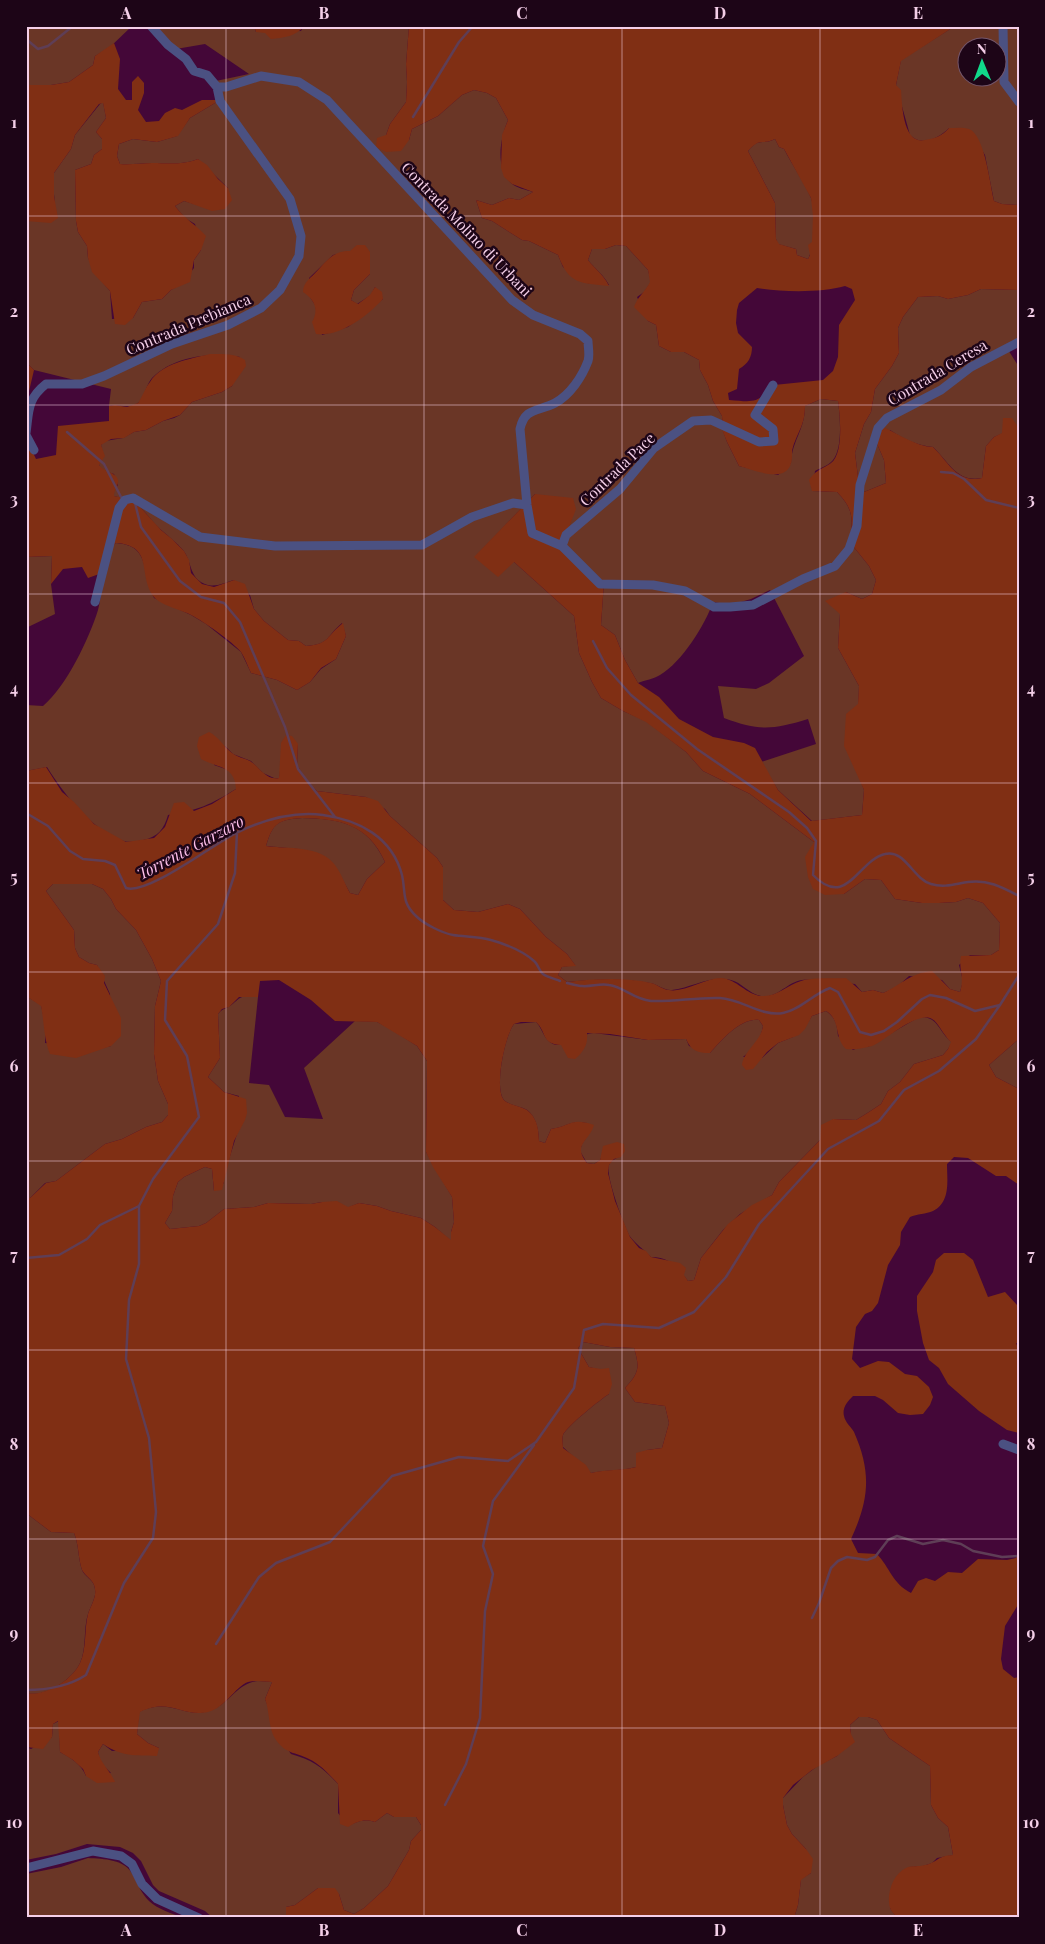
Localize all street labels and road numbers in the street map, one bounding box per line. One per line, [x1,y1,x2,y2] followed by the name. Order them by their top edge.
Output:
[397,157,537,301] street label: Contrada Molino di Urbani
[123,289,254,359] street label: Contrada Prebianca
[884,334,991,410] street label: Contrada Ceresa
[575,428,659,510] street label: Contrada Pace

